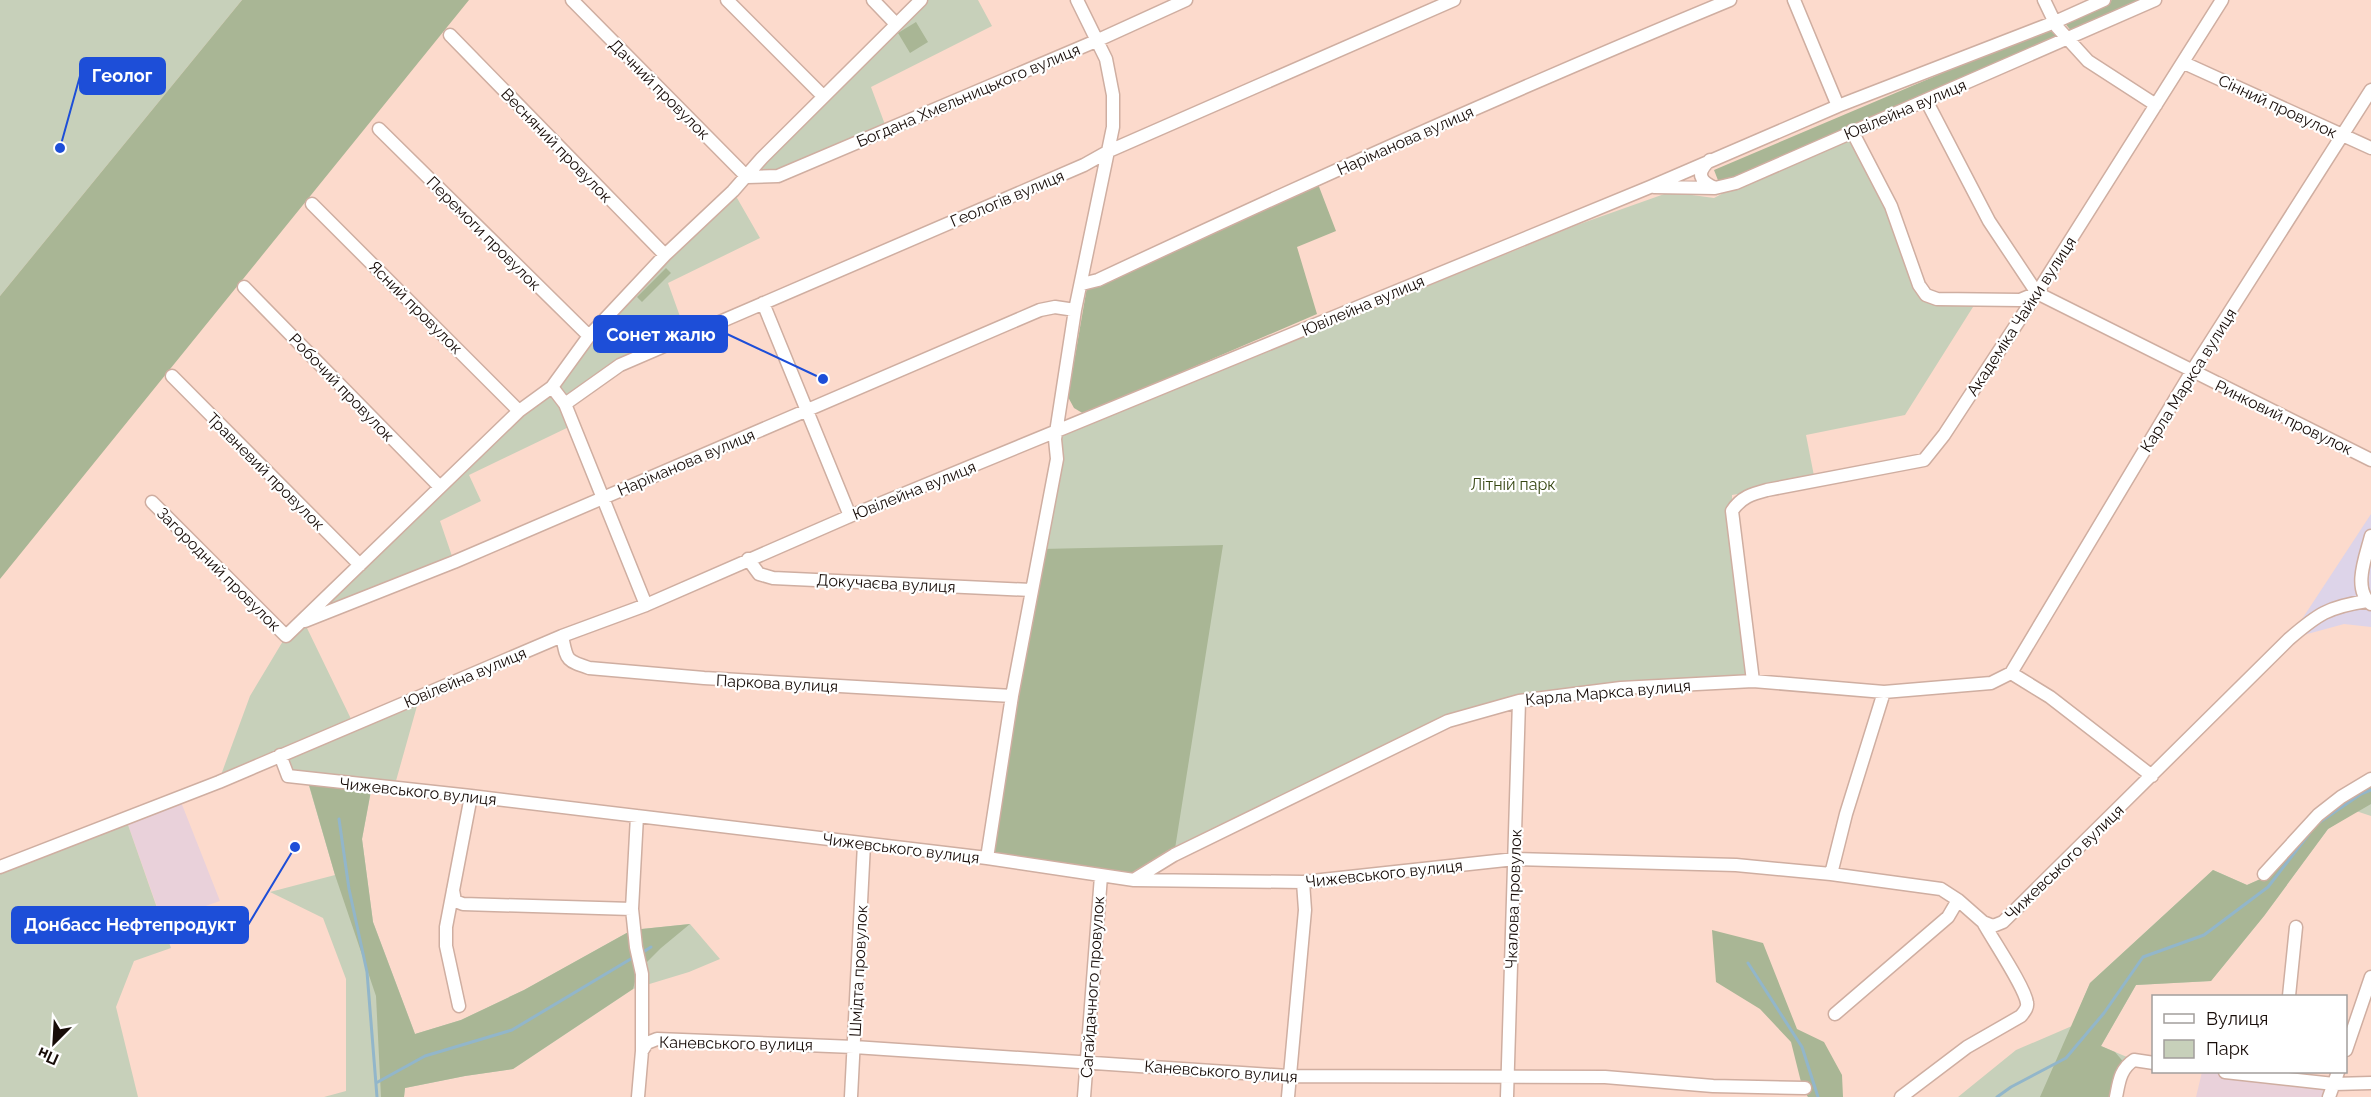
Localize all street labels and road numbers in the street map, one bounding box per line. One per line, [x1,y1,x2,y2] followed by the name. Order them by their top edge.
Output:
[606,35,714,143] street label: Дачний провулок
[854,40,1083,151] street label: Богдана Хмельницького вулиця
[2215,71,2340,142] street label: Сінний провулок
[1841,75,1969,144] street label: Ювілейна вулиця
[497,84,616,206] street label: Весняний провулок
[1334,102,1476,179] street label: Наріманова вулиця
[947,166,1067,231] street label: Геологів вулиця
[423,172,545,294] street label: Перемоги провулок
[1963,233,2080,399] street label: Академіка Чайки вулиця
[365,257,466,358] street label: Ясний провулок
[1299,271,1427,340] street label: Ювілейна вулиця
[2136,305,2240,456] street label: Карла Маркса вулиця
[285,329,398,445] street label: Робочий провулок
[2212,376,2356,459] street label: Ринковий провулок
[203,409,328,534] street label: Травневий провулок
[615,425,758,500] street label: Наріманова вулиця
[850,457,979,524] street label: Ювілейна вулиця
[153,504,284,635] street label: Загородний провулок
[816,570,956,597] street label: Докучаєва вулиця
[401,643,529,712] street label: Ювілейна вулиця
[715,671,838,696] street label: Паркова вулиця
[1525,676,1692,709] street label: Карла Маркса вулиця
[338,774,497,809] street label: Чижевського вулиця
[2001,801,2128,924] street label: Чижевського вулиця
[821,829,980,868] street label: Чижевського вулиця
[1502,829,1525,969] street label: Чкалова провулок
[1305,856,1464,891] street label: Чижевського вулиця
[1077,895,1108,1079] street label: Сагайдачного провулок
[846,905,871,1038] street label: Шмідта провулок
[659,1033,813,1054] street label: Каневського вулиця
[1144,1057,1298,1086] street label: Каневського вулиця

